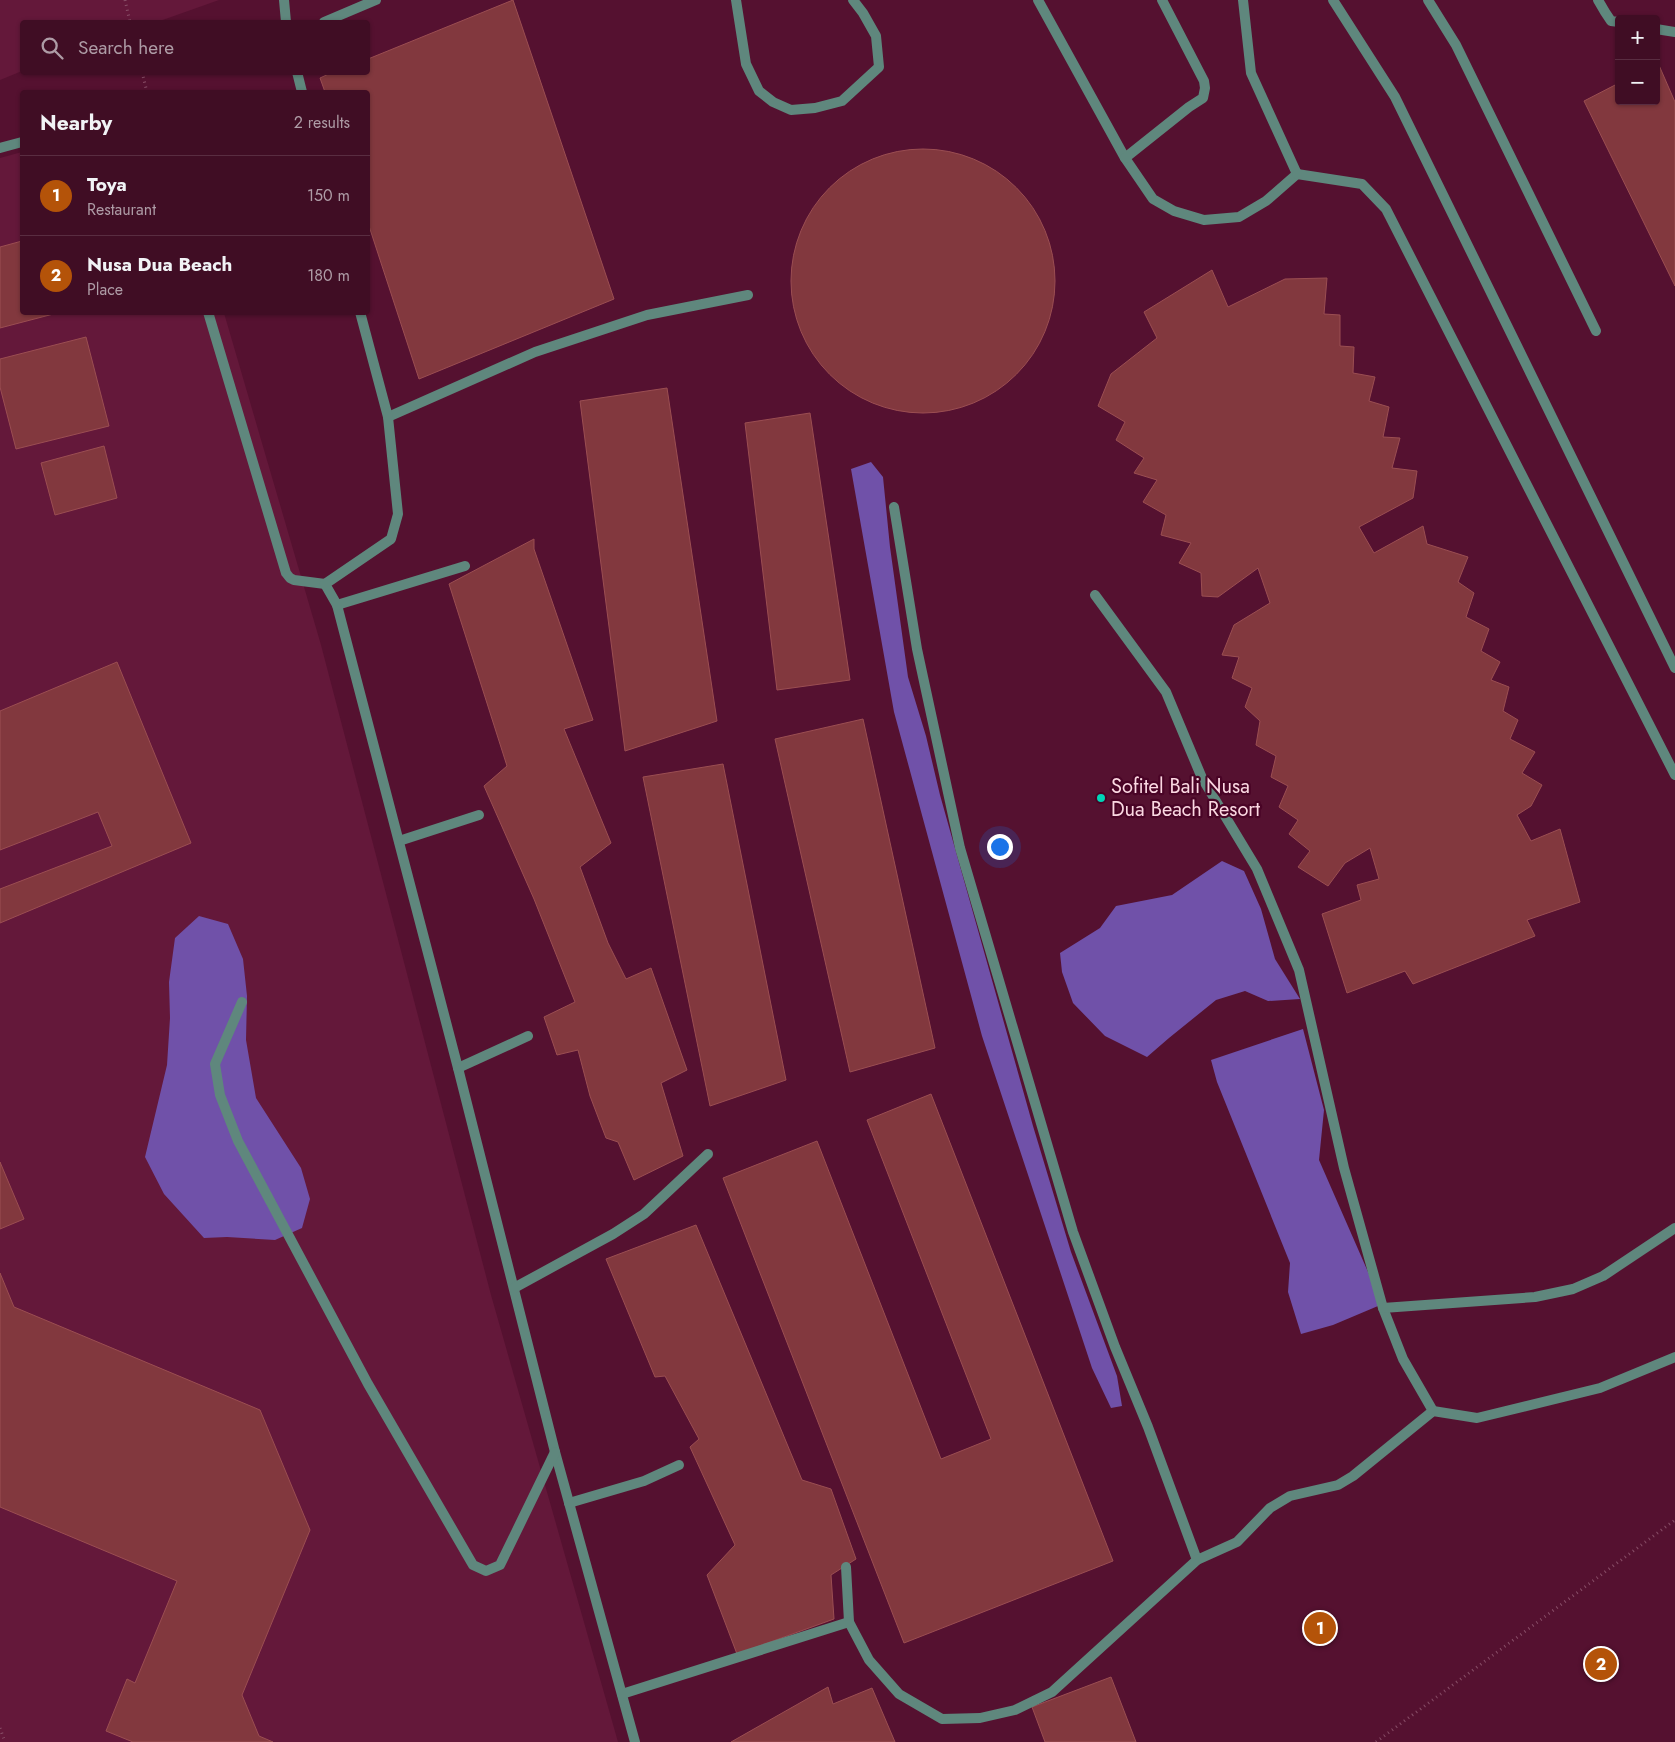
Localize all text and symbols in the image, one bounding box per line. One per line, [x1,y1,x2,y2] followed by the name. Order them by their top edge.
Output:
[1615,15,1660,105] map controls
[1615,15,1660,60] button: +
[20,20,370,75] search box
[38,34,66,62] icon: search
[78,34,174,61] text: Search here
[1615,60,1660,105] button: −
[40,108,112,138] text: Nearby
[294,111,350,134] text: 2 results
[87,171,127,198] text: Toya
[52,184,60,207] text: 1
[307,184,350,207] text: 150 m
[87,198,156,221] text: Restaurant
[87,251,232,278] text: Nusa Dua Beach
[51,264,61,287] text: 2
[307,264,350,287] text: 180 m
[87,278,123,301] text: Place
[1111,772,1260,824] place label: Sofitel Bali Nusa Dua Beach Resort
[1095,792,1107,804] marker: Sofitel Bali Nusa Dua Beach Resort
[987,834,1013,860] your location
[1304,1609,1336,1647] pin: 1
[1585,1645,1617,1683] pin: 2

